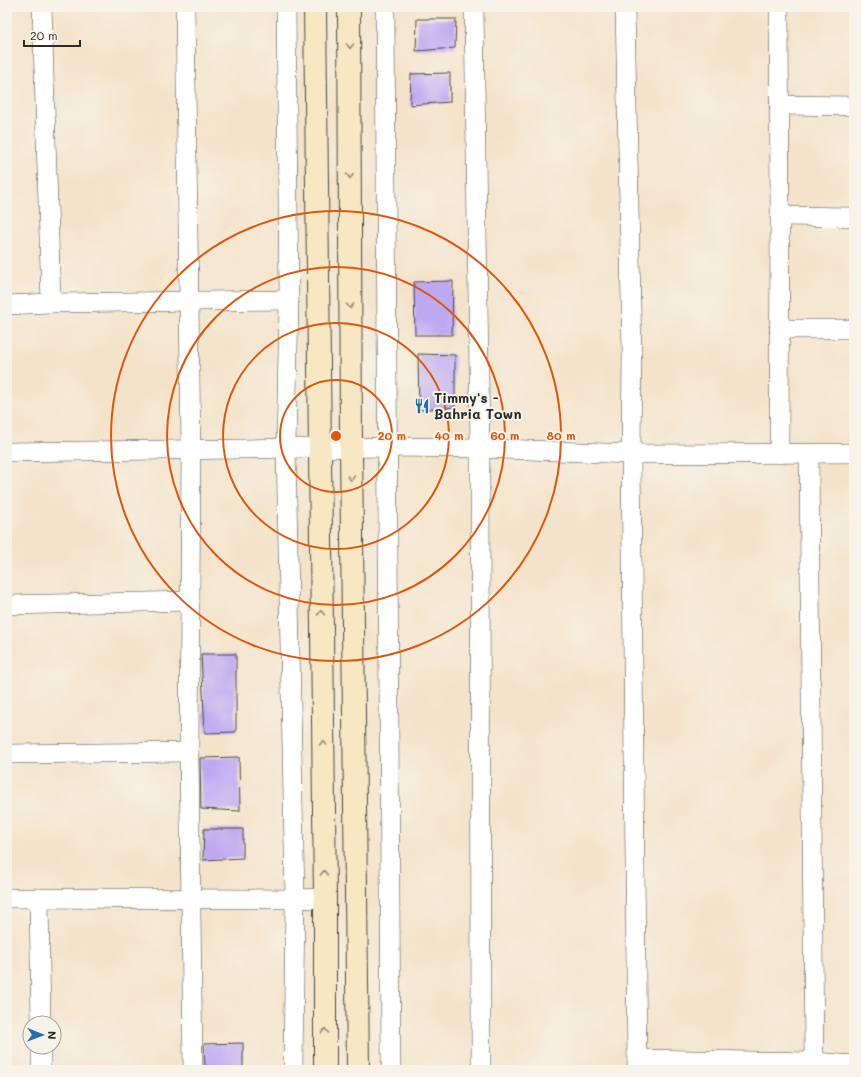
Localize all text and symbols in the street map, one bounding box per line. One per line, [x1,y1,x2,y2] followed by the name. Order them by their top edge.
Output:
[24,22,80,48] scale bar
[30,27,58,43] text: 20 m
[346,43,354,49] one-way arrow
[346,173,354,179] one-way arrow
[346,303,354,309] one-way arrow
[434,388,521,423] place label: Timmy's - Bahria Town
[413,397,431,415] restaurant icon: Timmy's - Bahria Town
[378,427,406,443] text: 20 m
[434,427,464,443] text: 40 m
[491,427,519,443] text: 60 m
[546,427,576,443] text: 80 m
[329,429,343,443] centre of rings
[347,475,355,481] one-way arrow
[317,610,325,616] one-way arrow
[319,740,327,746] one-way arrow
[320,870,328,876] one-way arrow
[22,1015,62,1055] north arrow
[321,1028,329,1034] one-way arrow
[45,1031,60,1039] text: N

